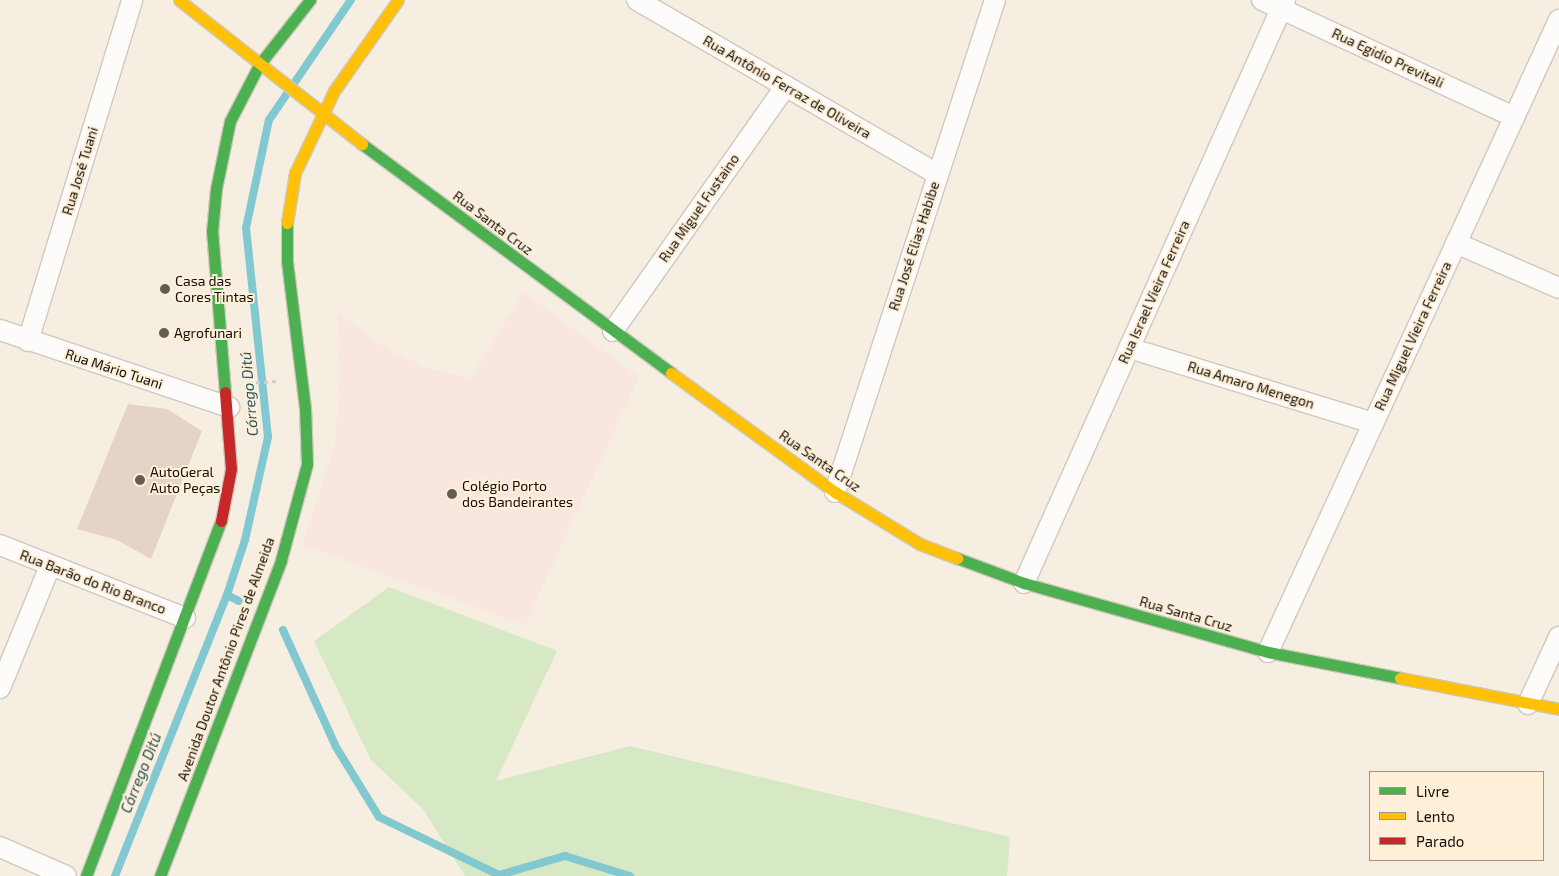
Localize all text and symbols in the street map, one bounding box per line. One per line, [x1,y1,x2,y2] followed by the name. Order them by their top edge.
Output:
[1329,25,1447,91] street label: Rua Egidio Previtali
[700,32,874,142] street label: Rua Antônio Ferraz de Oliveira
[59,125,101,217] street label: Rua José Tuani
[655,150,743,266] street label: Rua Miguel Fustaino
[885,179,943,313] street label: Rua José Elias Habibe
[450,187,536,259] street label: Rua Santa Cruz
[1115,217,1193,367] street label: Rua Israel Vieira Ferreira
[1371,258,1455,414] street label: Rua Miguel Vieira Ferreira
[175,273,254,306] place label: Casa das Cores Tintas
[159,283,171,295] marker: Casa das Cores Tintas
[174,325,242,341] place label: Agrofunari
[158,327,170,339] marker: Agrofunari
[63,345,165,393] street label: Rua Mário Tuani
[236,351,262,437] water label: Córrego Ditú
[1185,358,1317,412] street label: Rua Amaro Menegon
[776,427,864,495] street label: Rua Santa Cruz
[150,464,220,497] place label: AutoGeral Auto Peças
[134,474,146,486] marker: AutoGeral Auto Peças
[462,478,573,511] place label: Colégio Porto dos Bandeirantes
[446,488,458,500] marker: Colégio Porto dos Bandeirantes
[174,534,278,784] street label: Avenida Doutor Antônio Pires de Almeida
[18,546,168,618] street label: Rua Barão do Rio Branco
[1138,593,1234,635] street label: Rua Santa Cruz
[117,730,165,816] water label: Córrego Ditú
[1369,771,1544,861] legend
[1416,782,1449,800] text: Livre
[1416,807,1455,825] text: Lento
[1416,832,1464,850] text: Parado

